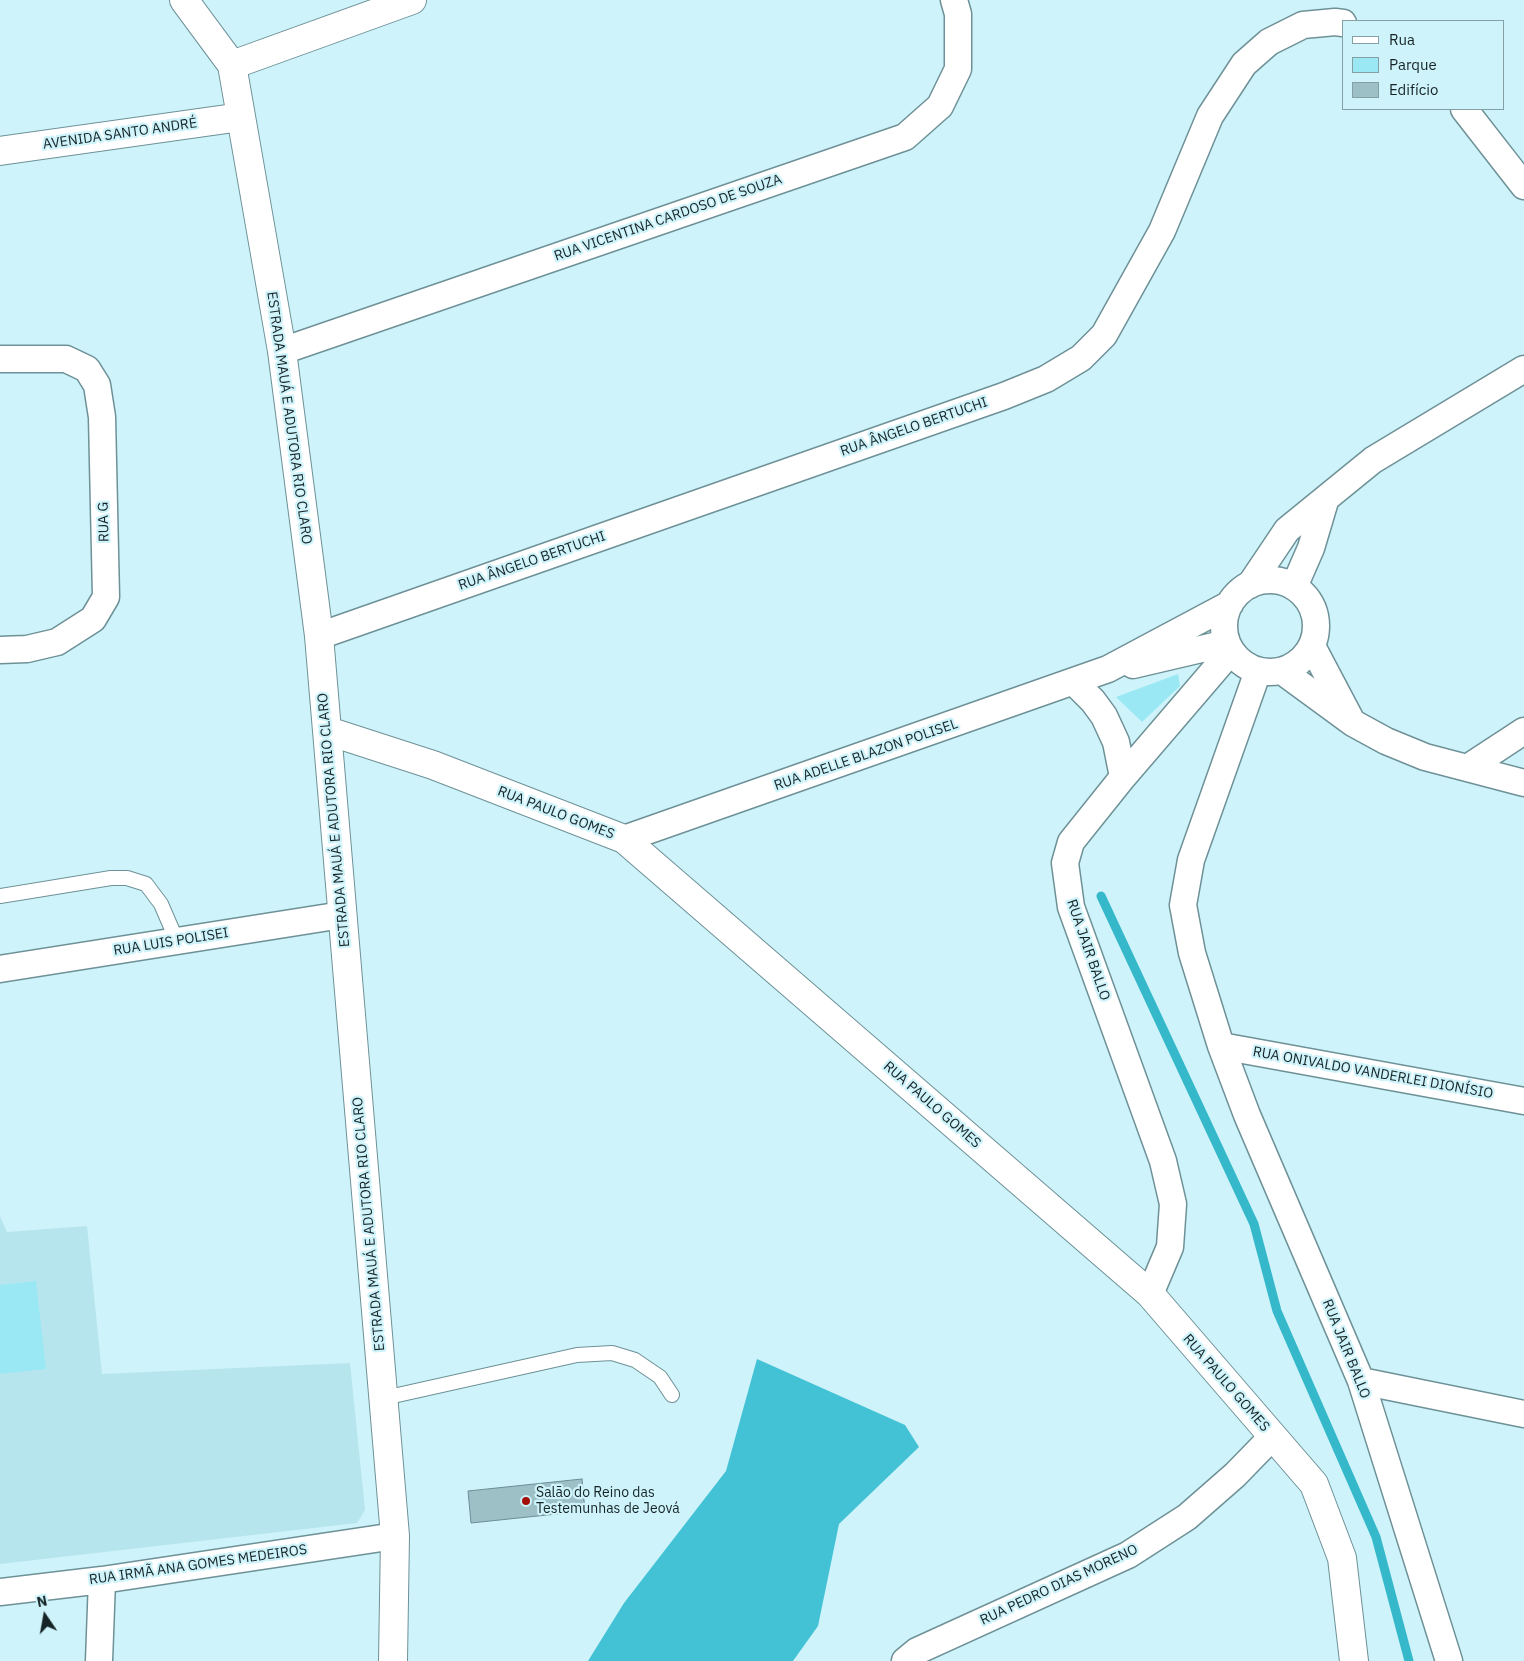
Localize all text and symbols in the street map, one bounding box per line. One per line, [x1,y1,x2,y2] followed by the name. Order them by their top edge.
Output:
[1342,20,1504,110] legend
[1389,30,1415,49] text: Rua
[1389,55,1437,74] text: Parque
[1389,80,1438,99] text: Edifício
[42,115,198,153] street label: AVENIDA SANTO ANDRÉ
[552,171,784,265] street label: RUA VICENTINA CARDOSO DE SOUZA
[263,291,315,545] street label: ESTRADA MAUÁ E ADUTORA RIO CLARO
[838,394,990,460] street label: RUA ÂNGELO BERTUCHI
[95,502,113,542] street label: RUA G
[456,528,608,594] street label: RUA ÂNGELO BERTUCHI
[315,692,353,948] street label: ESTRADA MAUÁ E ADUTORA RIO CLARO
[772,716,960,794] street label: RUA ADELLE BLAZON POLISEL
[495,783,617,843] street label: RUA PAULO GOMES
[1063,897,1113,1003] street label: RUA JAIR BALLO
[112,925,230,959] street label: RUA LUIS POLISEI
[1251,1044,1495,1102] street label: RUA ONIVALDO VANDERLEI DIONÍSIO
[880,1058,984,1152] street label: RUA PAULO GOMES
[350,1096,388,1352] street label: ESTRADA MAUÁ E ADUTORA RIO CLARO
[1318,1297,1374,1401] street label: RUA JAIR BALLO
[1179,1331,1273,1435] street label: RUA PAULO GOMES
[536,1485,680,1518] place label: Salão do Reino das Testemunhas de Jeová
[520,1495,532,1507] marker: Salão do Reino das Testemunhas de Jeová
[88,1541,308,1589] street label: RUA IRMÃ ANA GOMES MEDEIROS
[977,1541,1141,1629] street label: RUA PEDRO DIAS MORENO
[20,1591,70,1641] north arrow
[35,1591,49,1611] text: N

